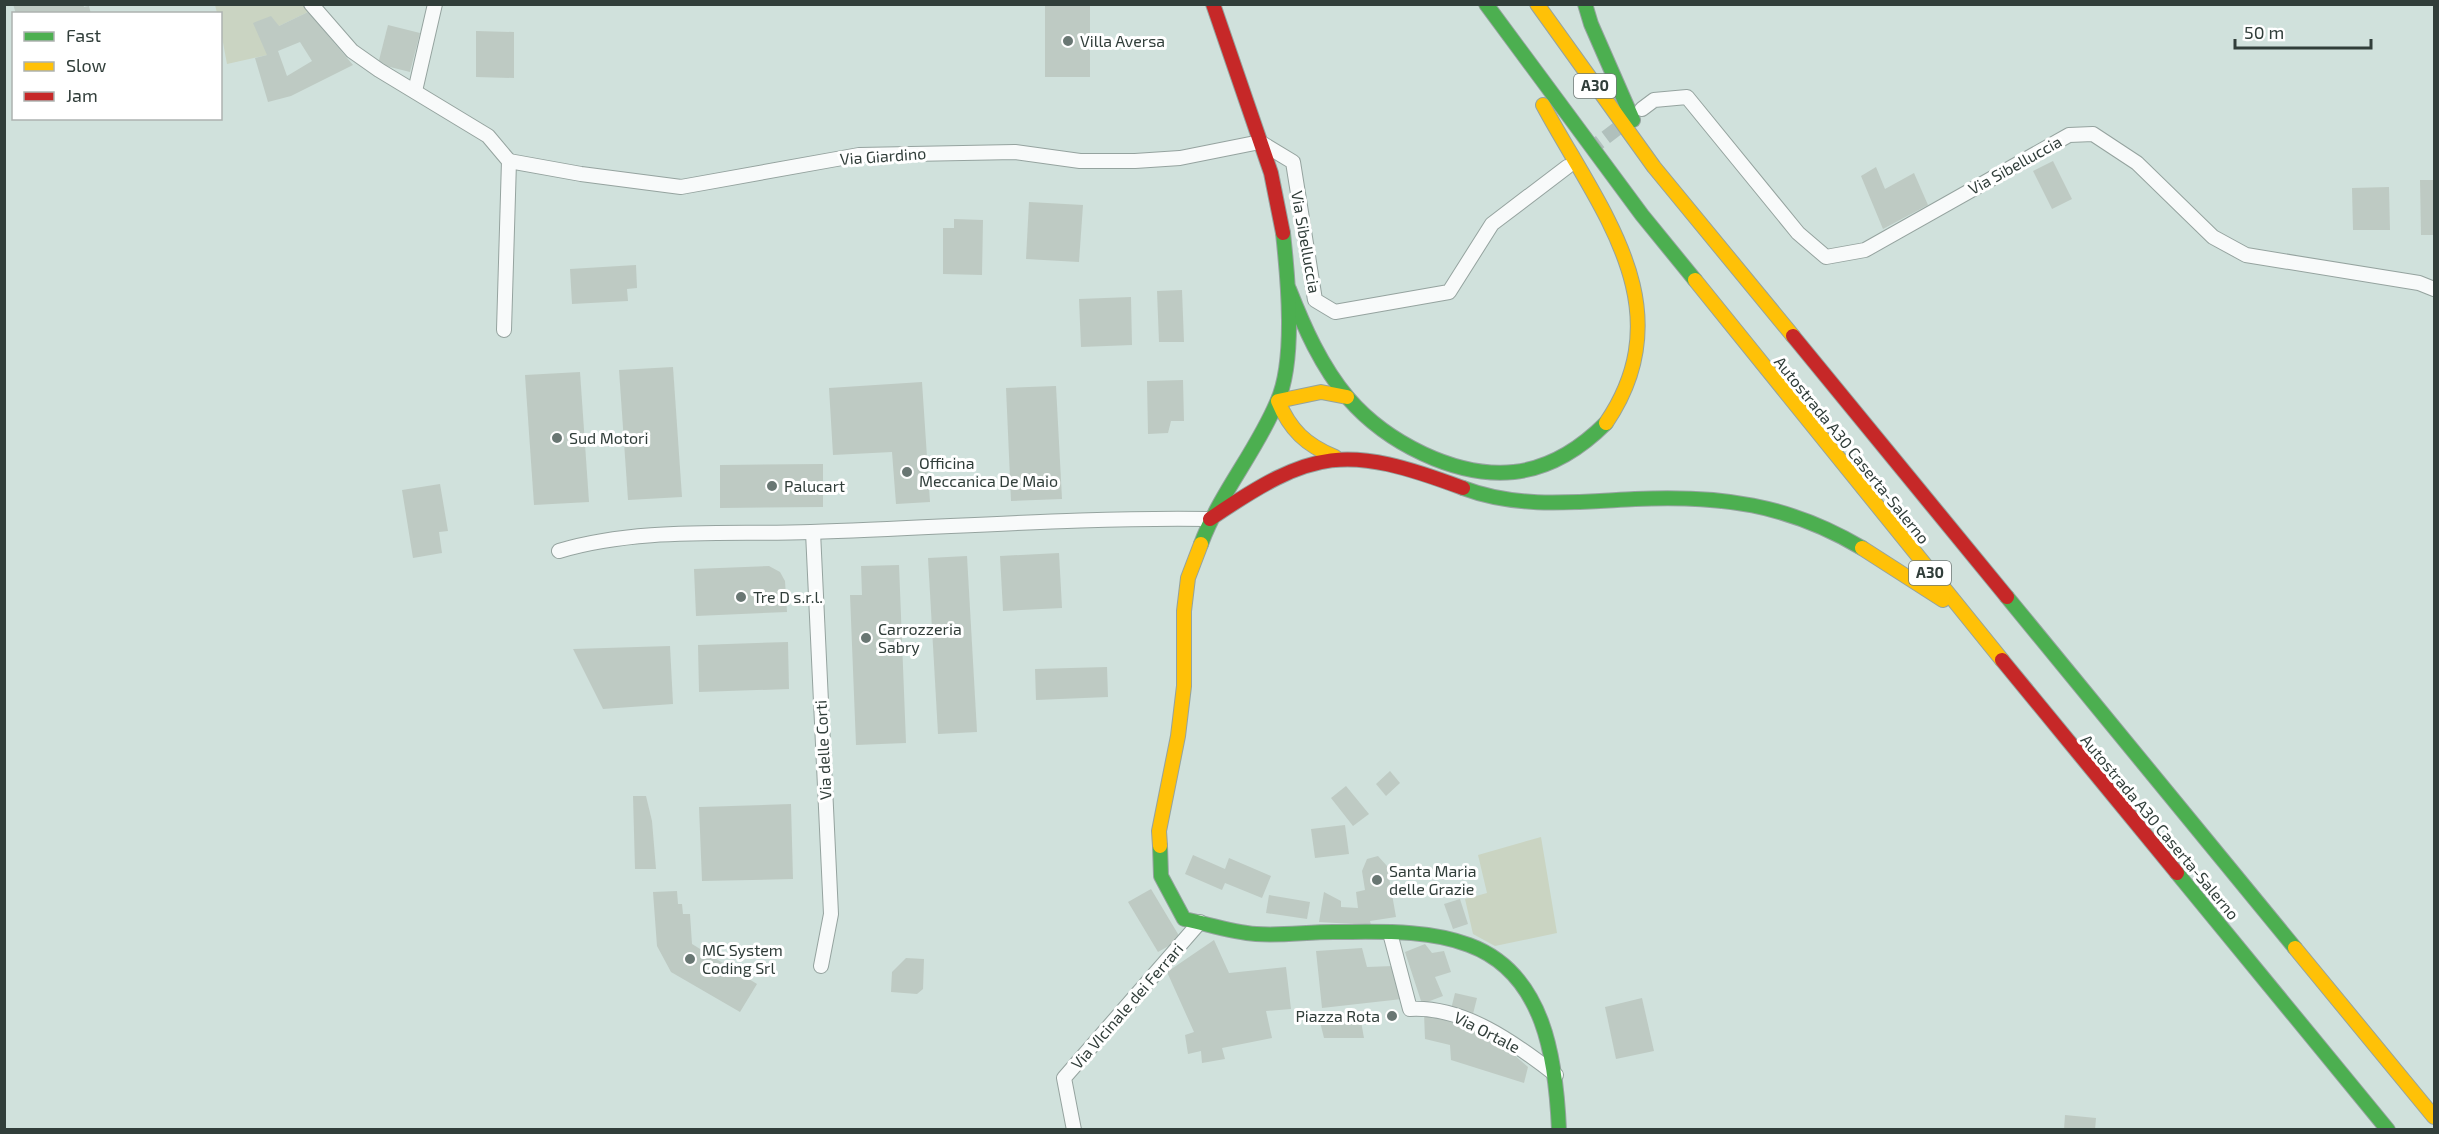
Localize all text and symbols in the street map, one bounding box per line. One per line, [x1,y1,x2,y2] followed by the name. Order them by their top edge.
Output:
[12,12,222,120] legend
[2235,12,2372,50] scale bar
[2244,21,2284,43] text: 50 m
[66,24,101,46] text: Fast
[1080,31,1165,50] place label: Villa Aversa
[1061,34,1075,48] marker: Villa Aversa
[66,54,107,76] text: Slow
[1574,74,1616,98] road number: A30
[66,84,98,106] text: Jam
[1965,131,2065,198] street label: Via Sibelluccia
[839,143,927,168] street label: Via Giardino
[1288,189,1325,295] street label: Via Sibelluccia
[1771,352,1934,547] street label: Autostrada A30 Caserta-Salerno
[569,428,649,447] place label: Sud Motori
[550,431,564,445] marker: Sud Motori
[919,453,1058,490] place label: Officina Meccanica De Maio
[900,465,914,479] marker: Officina Meccanica De Maio
[784,476,845,495] place label: Palucart
[765,479,779,493] marker: Palucart
[1909,561,1951,585] road number: A30
[753,587,823,606] place label: Tre D s.r.l.
[734,590,748,604] marker: Tre D s.r.l.
[878,619,962,656] place label: Carrozzeria Sabry
[859,631,873,645] marker: Carrozzeria Sabry
[810,700,835,801] street label: Via delle Corti
[2077,730,2243,923] street label: Autostrada A30 Caserta-Salerno
[1389,861,1477,898] place label: Santa Maria delle Grazie
[1370,873,1384,887] marker: Santa Maria delle Grazie
[1067,939,1186,1073] street label: Via VIcinale dei Ferrari
[702,940,783,977] place label: MC System Coding Srl
[683,952,697,966] marker: MC System Coding Srl
[1295,1006,1380,1025] place label: Piazza Rota
[1451,1007,1523,1056] street label: Via Ortale
[1385,1009,1399,1023] marker: Piazza Rota

